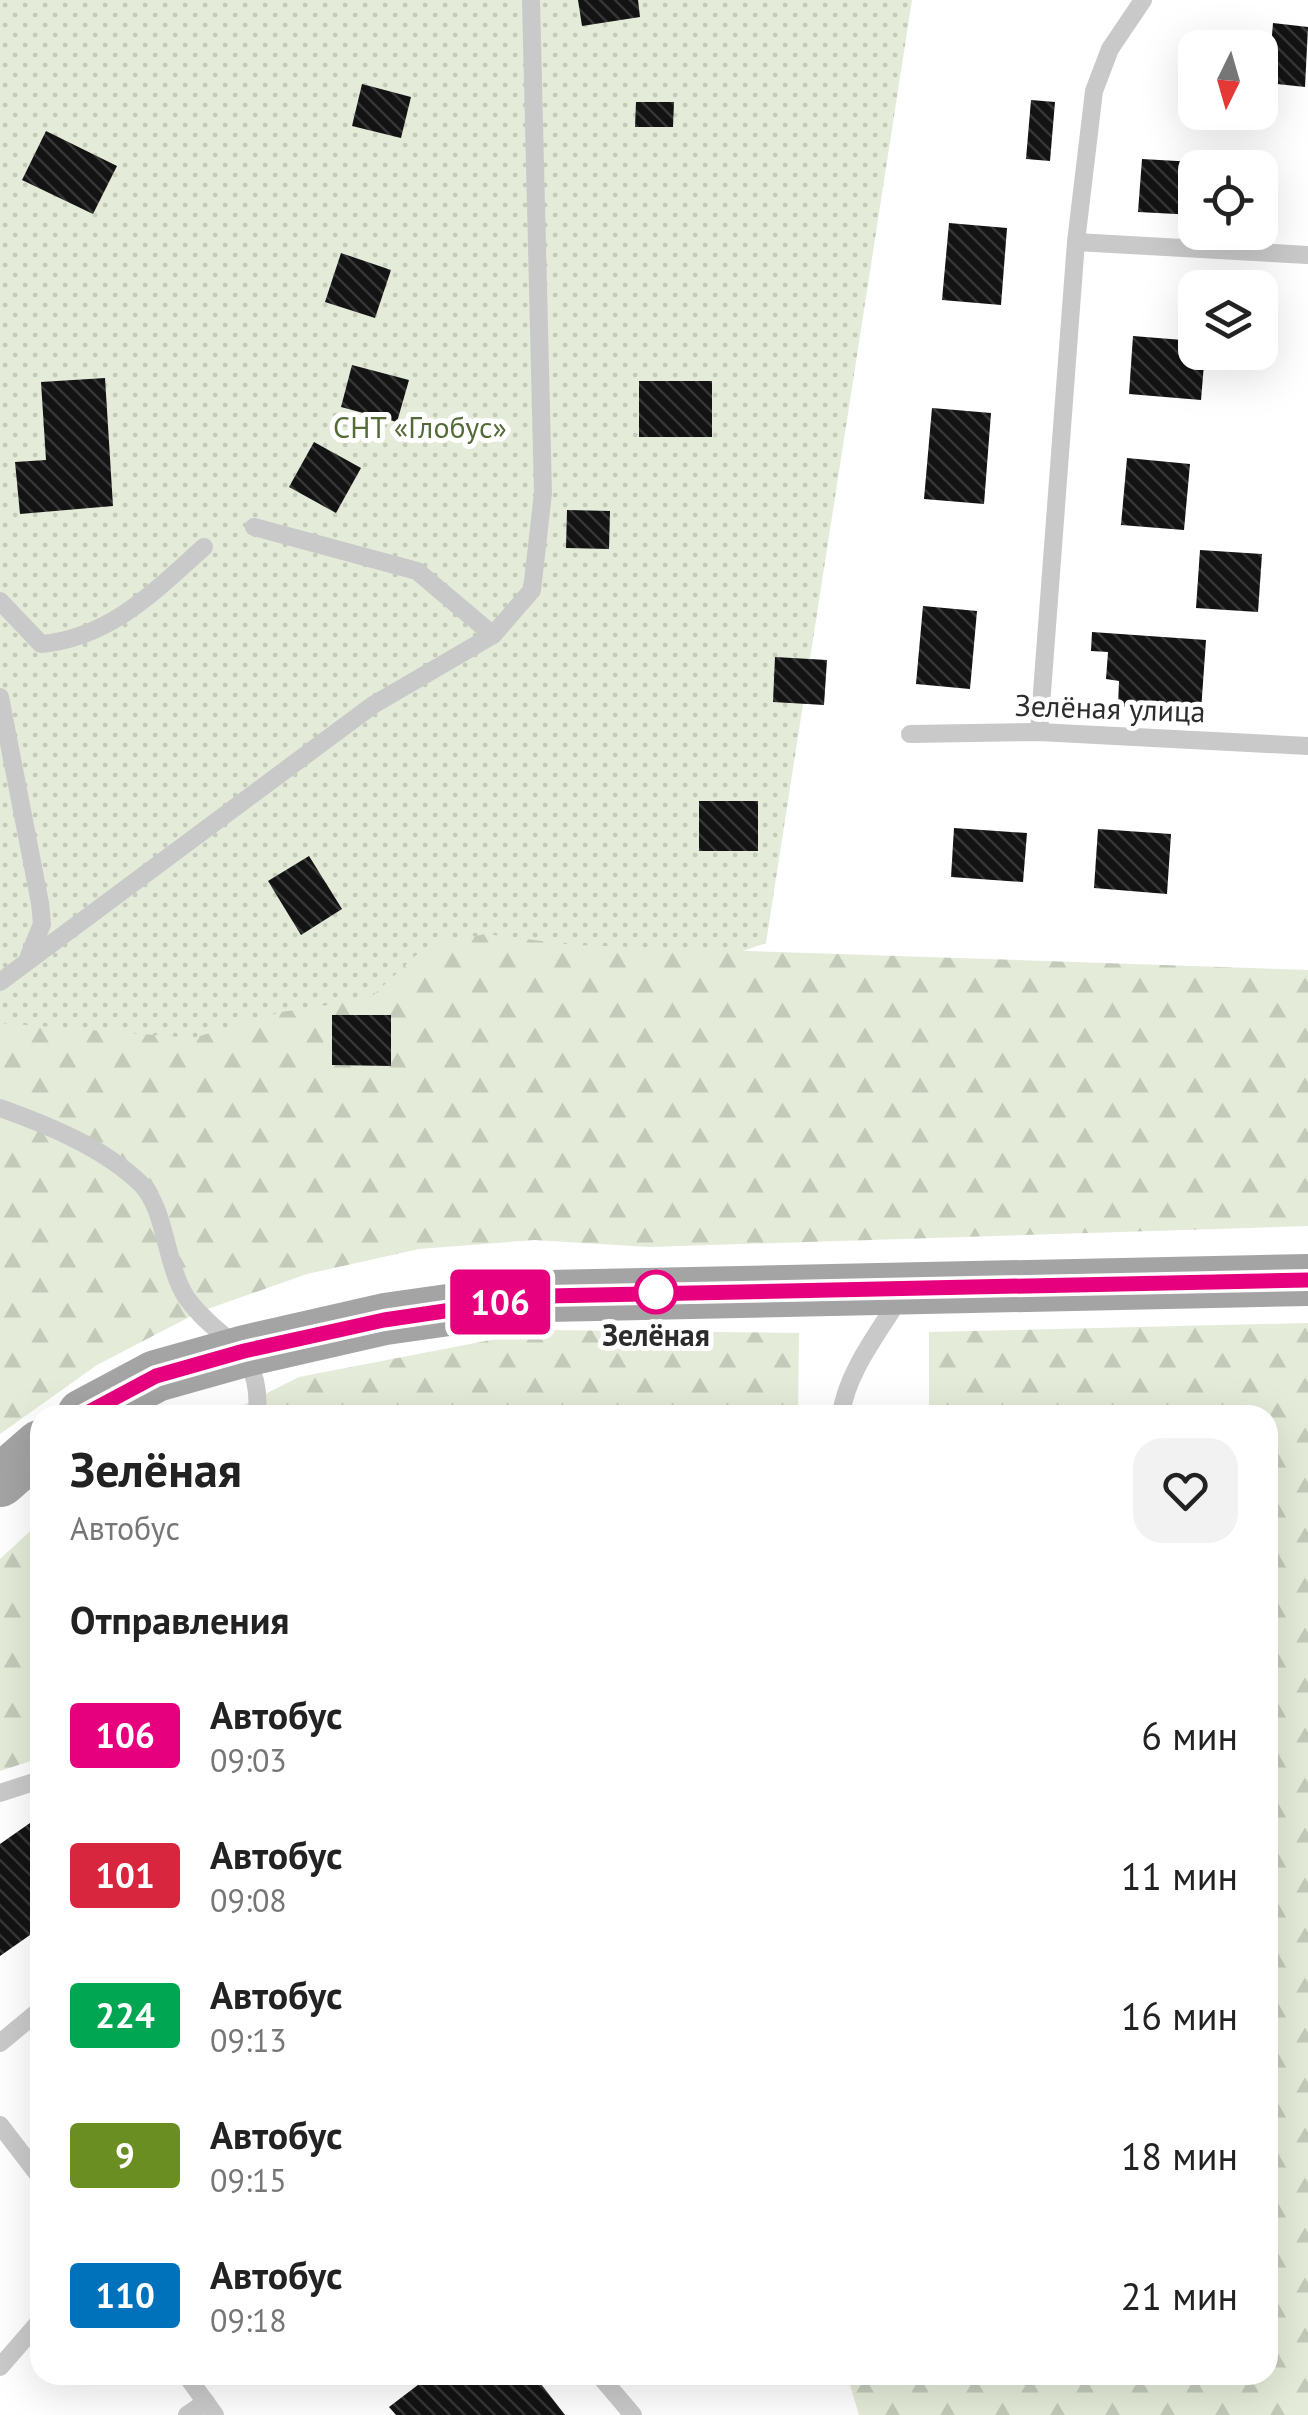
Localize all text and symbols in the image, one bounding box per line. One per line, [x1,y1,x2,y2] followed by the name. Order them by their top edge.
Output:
[1178,30,1278,130] north arrow
[1178,30,1278,370] map controls
[1178,150,1278,250] button: locate
[1178,270,1278,370] button: layers
[333,407,507,446] park label: СНТ «Глобус»
[1014,685,1206,730] street label: Зелёная улица
[442,1270,558,1334] line badge: 106
[635,1271,677,1313] marker: Зелёная
[470,1279,530,1325] text: 106
[602,1315,710,1354] place label: Зелёная
[70,1438,242,1500] text: Зелёная
[1133,1438,1238,1543] button: heart
[70,1507,180,1549] text: Автобус
[70,1595,290,1644] text: Отправления
[210,1690,343,1739] text: Автобус
[1141,1711,1238,1760] text: 6 мин
[95,1712,155,1758] text: 106
[210,1739,287,1781] text: 09:03
[210,1830,343,1879] text: Автобус
[1121,1851,1238,1900] text: 11 мин
[95,1852,155,1898] text: 101
[210,1879,287,1921] text: 09:08
[210,1970,343,2019] text: Автобус
[1121,1991,1238,2040] text: 16 мин
[95,1992,155,2038] text: 224
[210,2019,287,2061] text: 09:13
[210,2110,343,2159] text: Автобус
[1121,2131,1238,2180] text: 18 мин
[115,2132,135,2178] text: 9
[210,2159,287,2201] text: 09:15
[210,2250,343,2299] text: Автобус
[1121,2271,1238,2320] text: 21 мин
[95,2272,155,2318] text: 110
[210,2299,287,2341] text: 09:18

